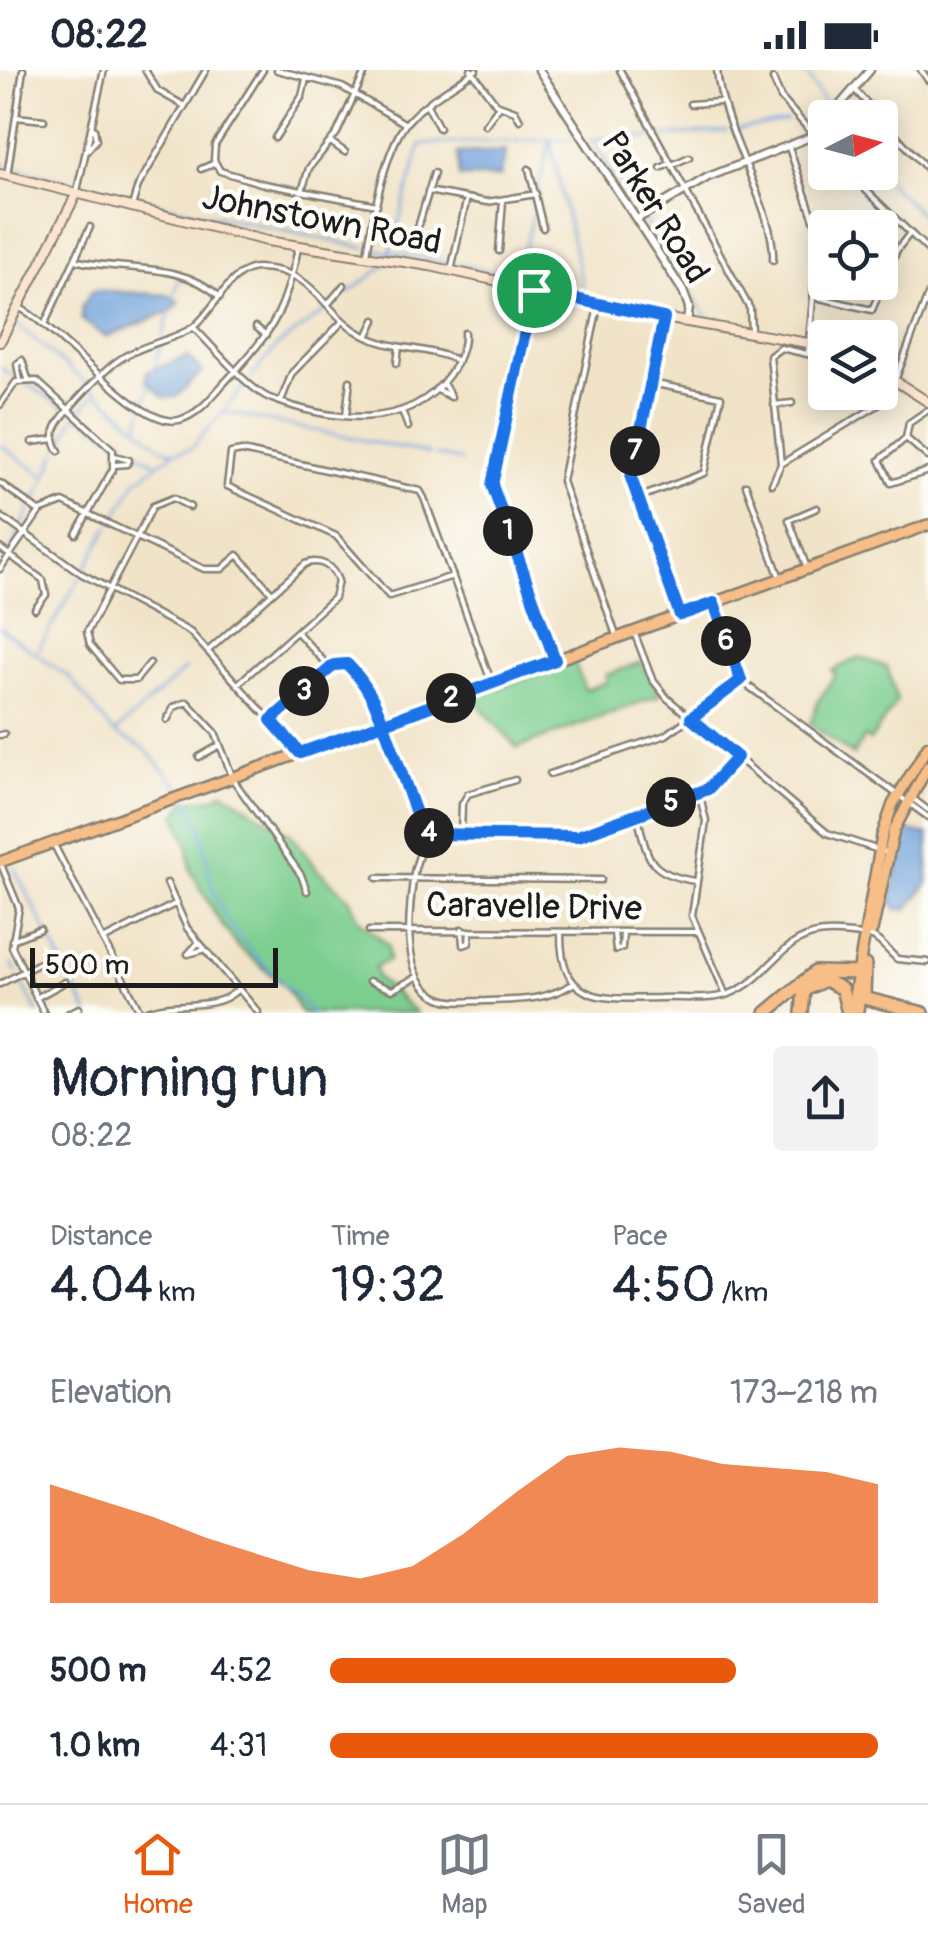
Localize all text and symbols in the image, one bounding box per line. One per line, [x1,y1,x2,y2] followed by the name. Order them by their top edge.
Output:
[50,11,148,59] text: 08:22
[808,100,898,190] north arrow
[808,100,898,410] map controls
[591,123,719,292] street label: Parker Road
[198,175,445,265] street label: Johnstown Road
[808,210,898,300] button: locate
[492,248,577,333] pin
[507,263,562,318] icon: arrive
[808,320,898,410] button: layers
[610,426,660,476] pin: 7
[628,433,642,468] text: 7
[483,506,533,556] pin: 1
[503,513,513,548] text: 1
[701,616,751,666] pin: 6
[718,623,734,658] text: 6
[279,666,329,716] pin: 3
[296,673,312,708] text: 3
[426,673,476,723] pin: 2
[443,680,459,715] text: 2
[646,777,696,827] pin: 5
[663,784,679,819] text: 5
[404,808,454,858] pin: 4
[421,815,437,850] text: 4
[426,883,642,931] street label: Caravelle Drive
[30,943,278,988] scale bar
[45,948,129,983] text: 500 m
[50,1044,328,1113] text: Morning run
[773,1046,878,1151] button: share
[50,1116,132,1156] text: 08:22
[50,1219,152,1254] text: Distance
[331,1219,390,1254] text: Time
[612,1219,667,1254] text: Pace
[50,1254,153,1317] text: 4.04
[331,1254,446,1317] text: 19:32
[612,1254,716,1317] text: 4:50
[153,1275,196,1310] text: km
[716,1275,768,1310] text: /km
[50,1373,172,1413] text: Elevation
[730,1373,878,1413] text: 173–218 m
[50,1651,146,1691] text: 500 m
[210,1651,272,1691] text: 4:52
[50,1726,140,1766] text: 1.0 km
[210,1726,267,1766] text: 4:31
[122,1827,193,1922] tab: Home
[437,1827,492,1922] tab: Map
[736,1827,806,1922] tab: Saved

